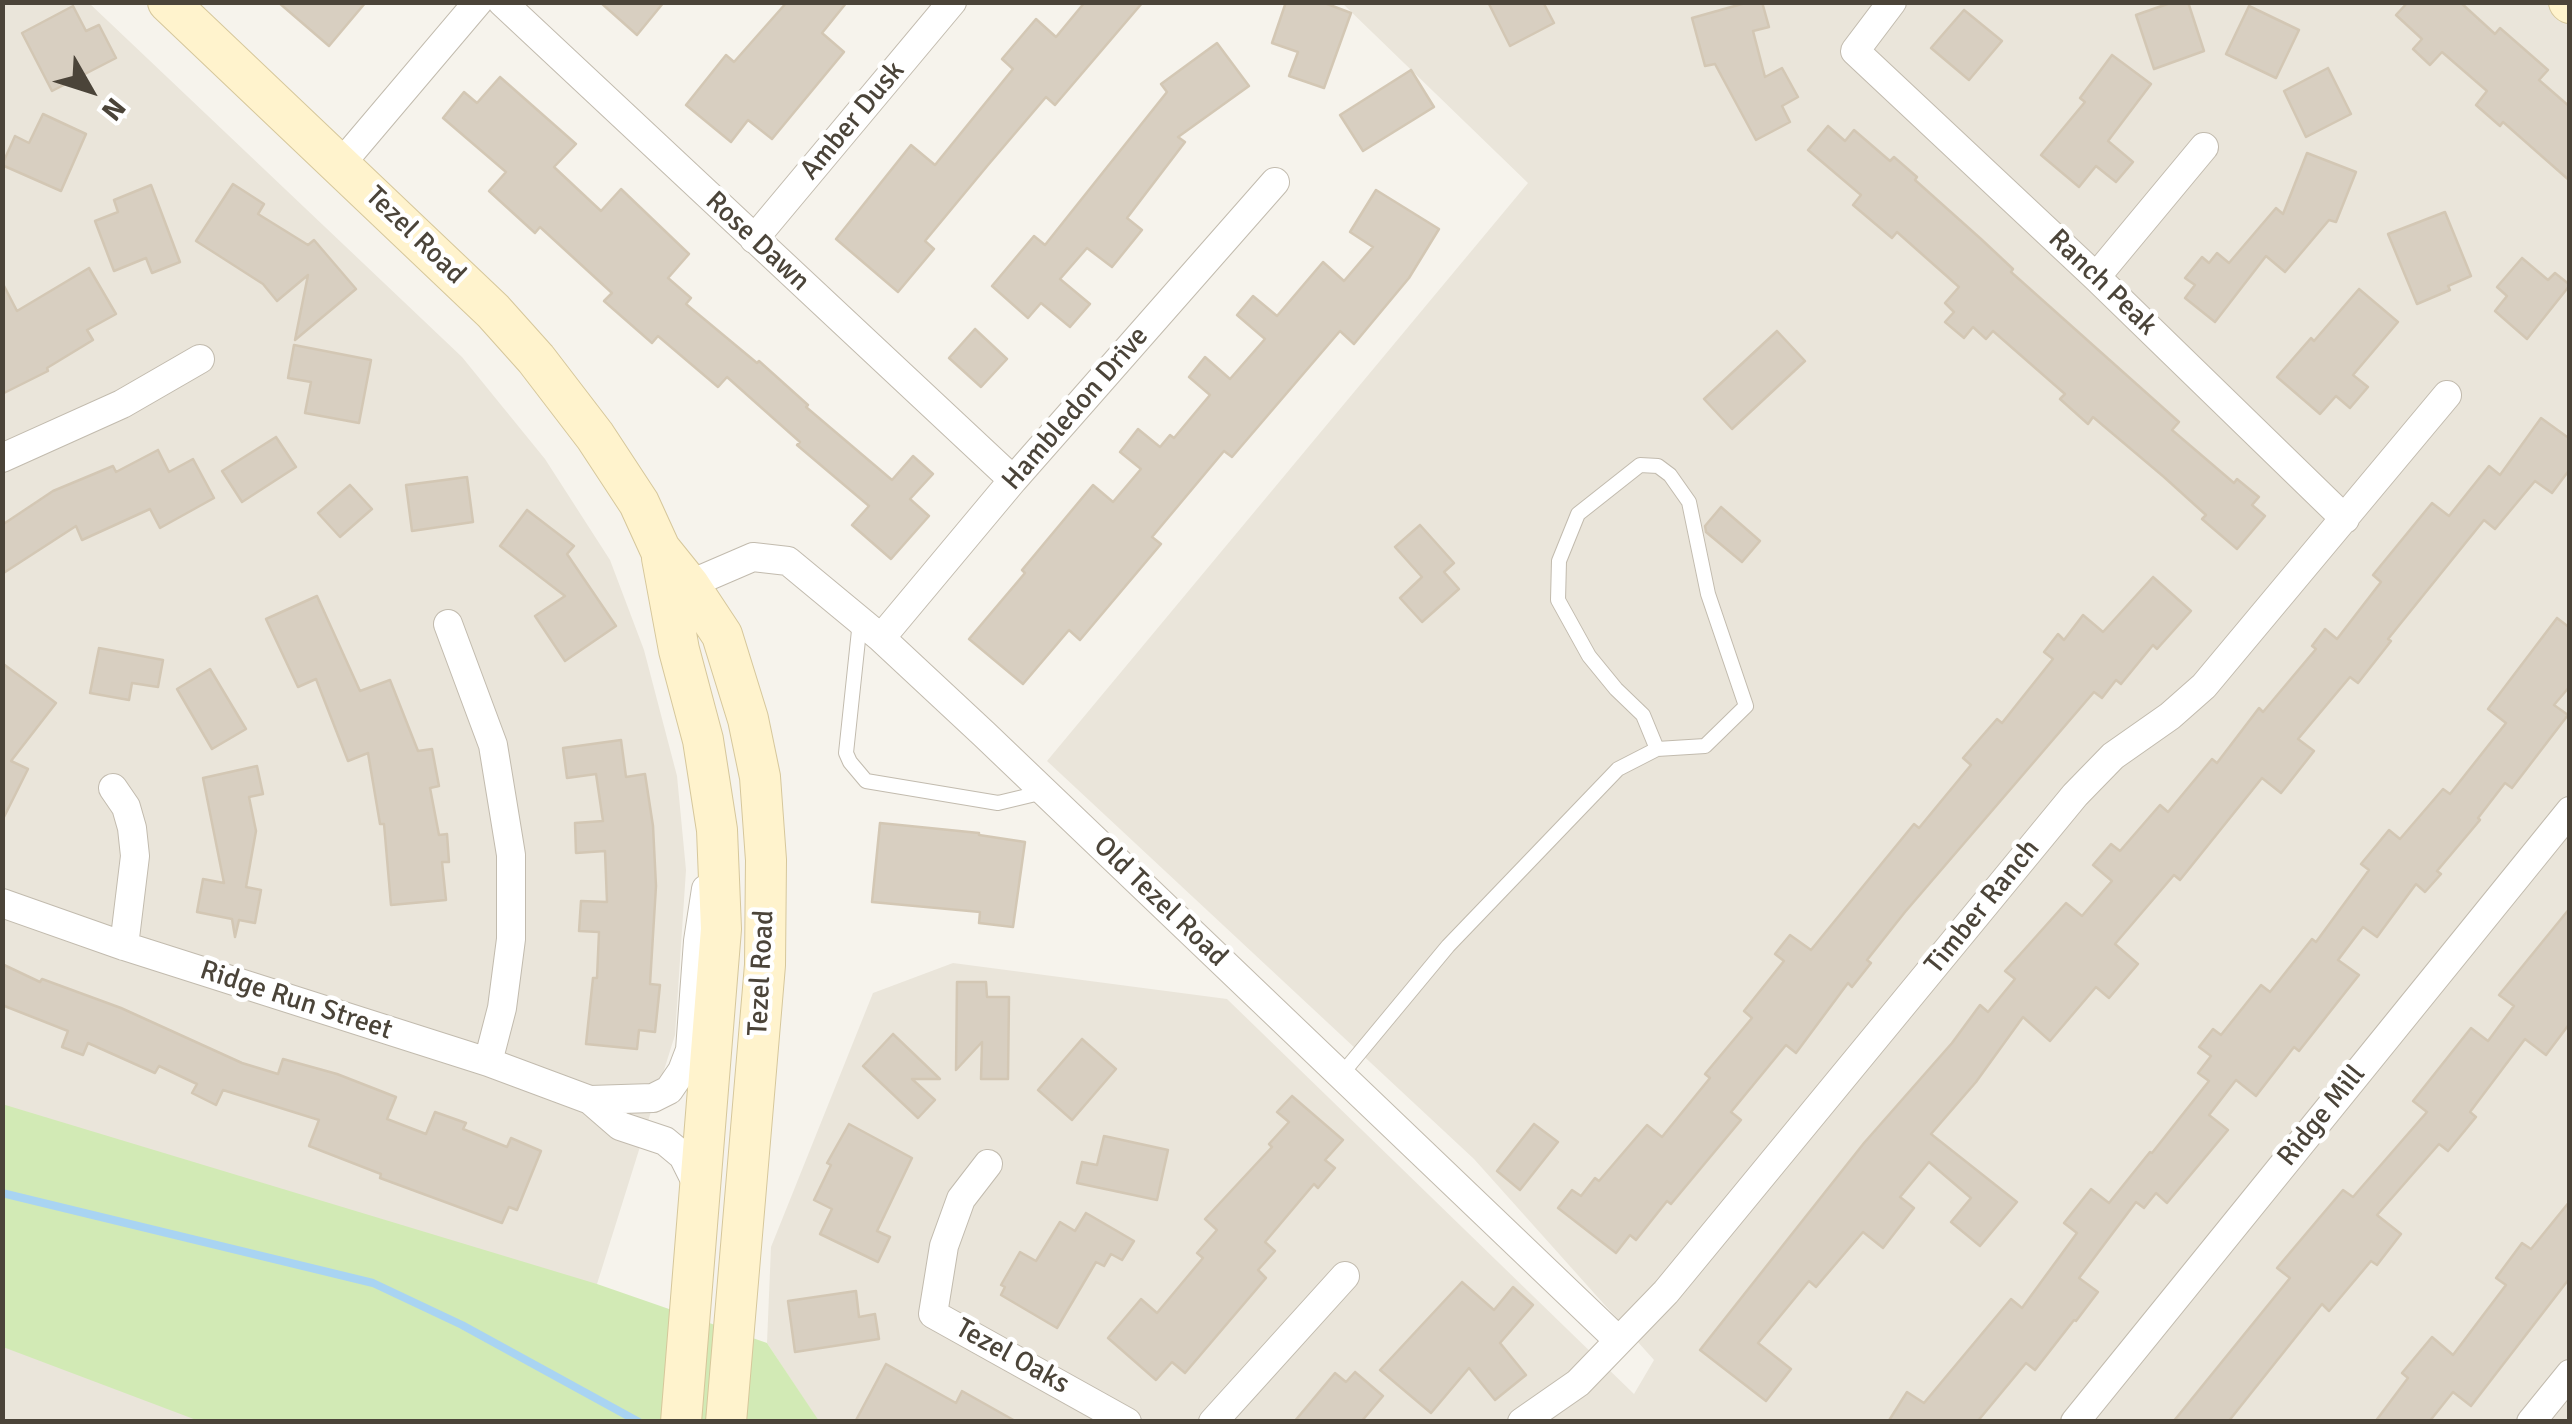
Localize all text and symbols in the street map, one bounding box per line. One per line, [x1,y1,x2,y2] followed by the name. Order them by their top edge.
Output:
[40,40,140,140] north arrow
[794,55,912,187] street label: Amber Dusk
[94,91,133,127] text: N
[358,180,472,292] street label: Tezel Road
[698,185,816,299] street label: Rose Dawn
[2041,223,2163,343] street label: Ranch Peak
[996,320,1156,498] street label: Hambledon Drive
[1086,830,1234,974] street label: Old Tezel Road
[1919,833,2047,981] street label: Timber Ranch
[742,909,782,1037] street label: Tezel Road
[196,954,396,1048] street label: Ridge Run Street
[2271,1059,2373,1173] street label: Ridge Mill
[949,1312,1075,1402] street label: Tezel Oaks

